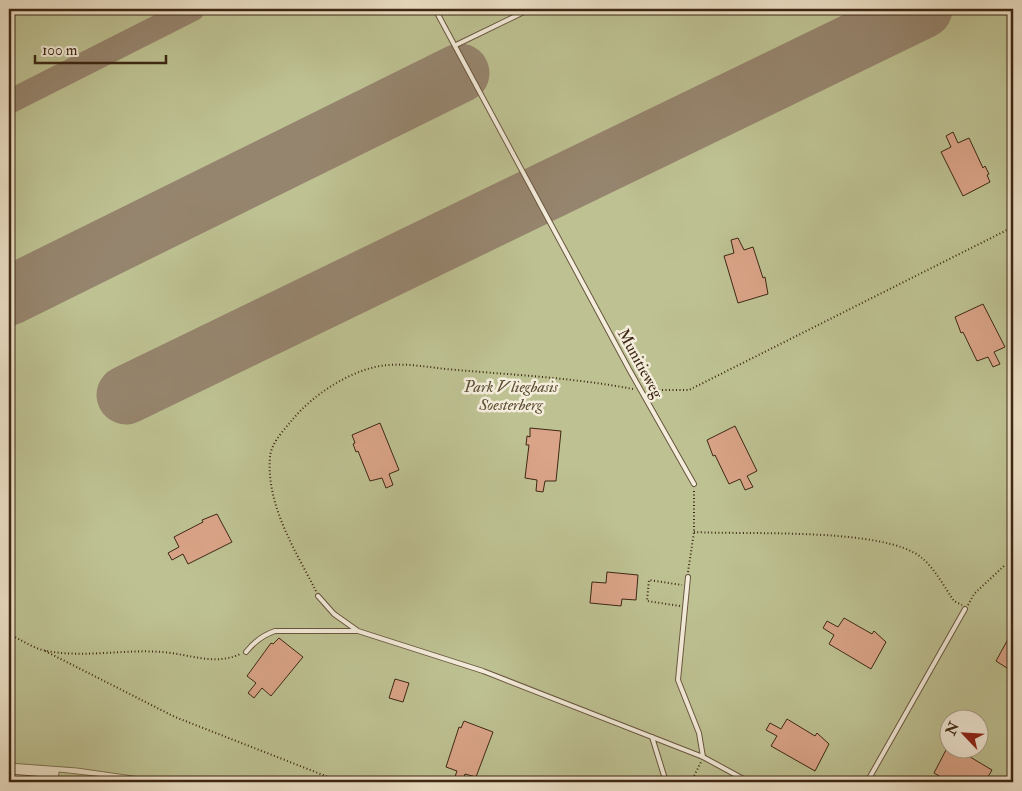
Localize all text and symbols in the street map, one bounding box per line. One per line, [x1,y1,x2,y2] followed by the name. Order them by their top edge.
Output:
[35,32,166,64] scale bar
[42,41,78,60] text: 100 m
[613,325,668,403] street label: Munitieweg
[463,377,559,415] park label: Park Vliegbasis Soesterberg
[940,708,990,758] north arrow
[942,719,963,739] text: N

